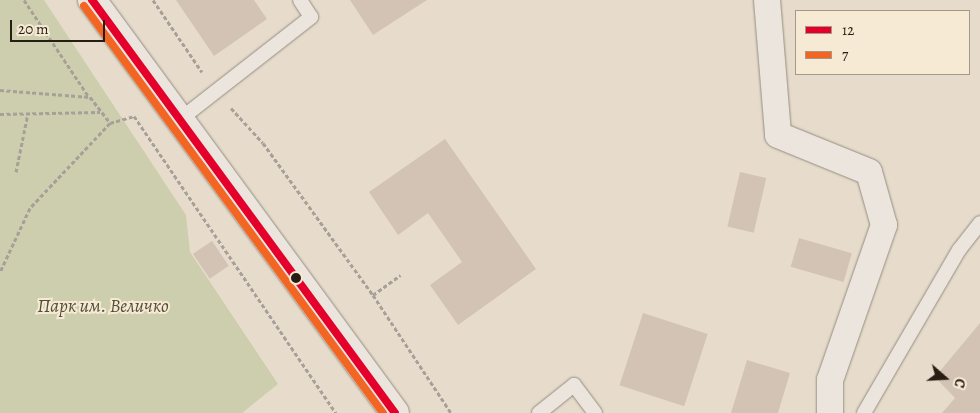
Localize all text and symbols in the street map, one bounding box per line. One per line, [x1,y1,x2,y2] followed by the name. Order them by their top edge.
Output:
[12,10,108,42] scale bar
[795,10,970,75] legend
[18,19,49,39] text: 20 m
[842,20,854,40] text: 12
[842,45,848,65] text: 7
[291,273,301,283] unlabelled marker
[37,296,169,318] park label: Парк им. Величко
[920,353,970,403] north arrow
[949,376,970,390] text: С

